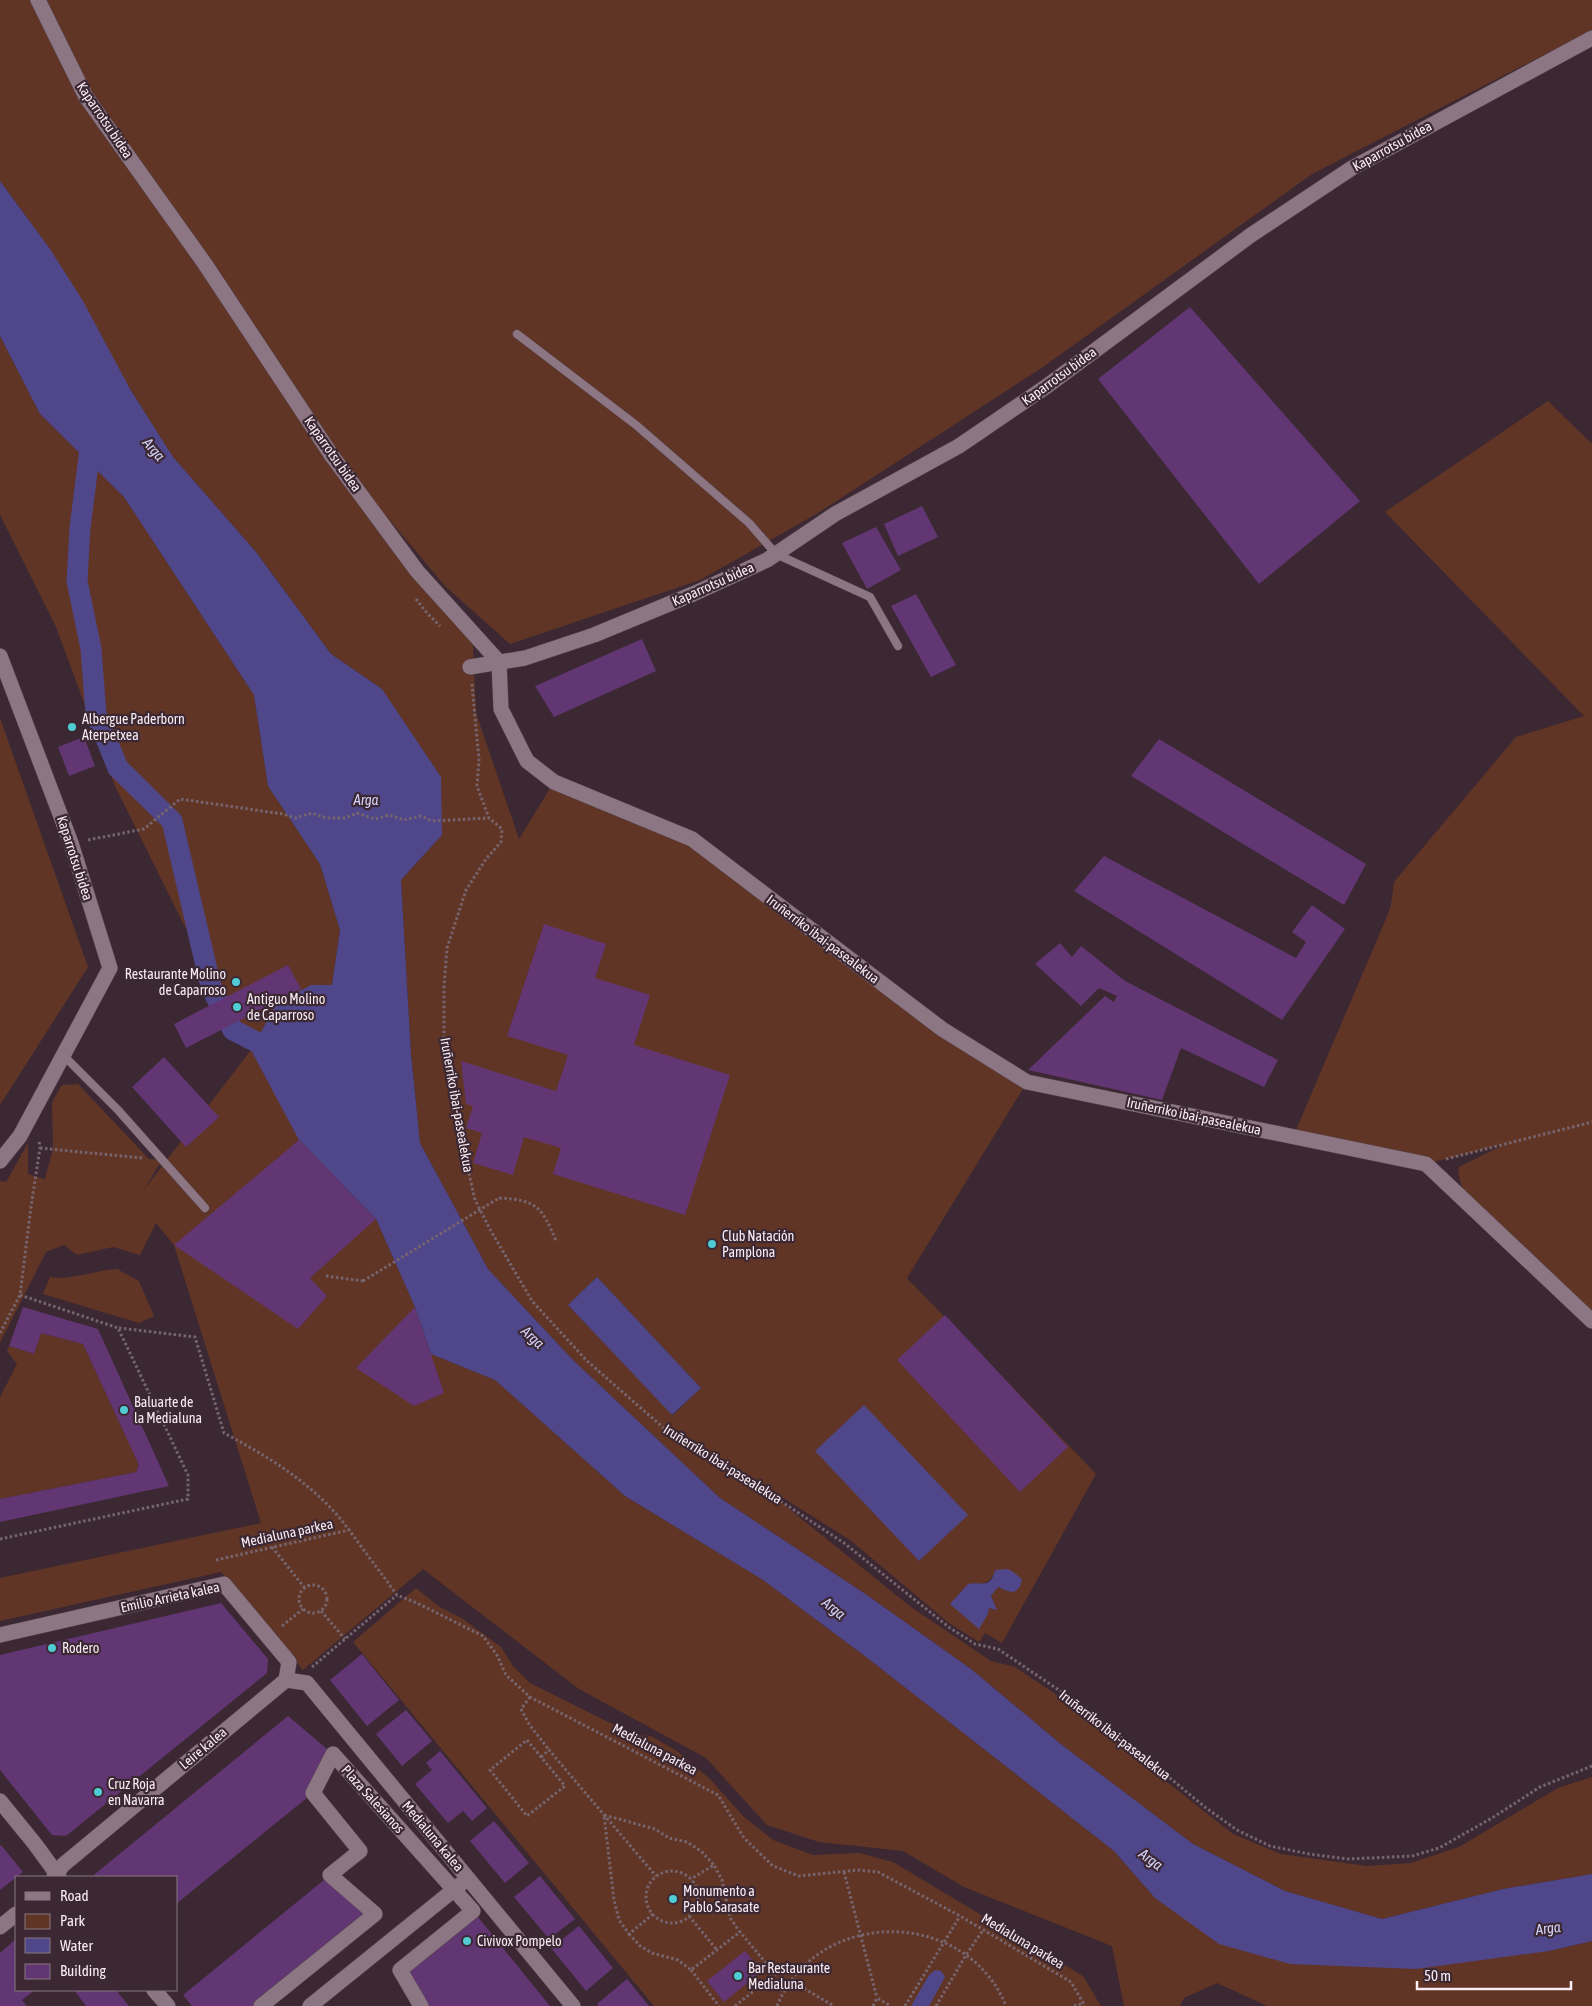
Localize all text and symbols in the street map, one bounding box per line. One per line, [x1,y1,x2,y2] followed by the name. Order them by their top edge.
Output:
[74,79,136,161] street label: Kaparrotsu bidea
[1350,118,1434,174] street label: Kaparrotsu bidea
[1019,344,1099,408] street label: Kaparrotsu bidea
[301,413,365,495] street label: Kaparrotsu bidea
[139,433,169,464] water label: Arga
[670,559,756,609] street label: Kaparrotsu bidea
[82,711,185,743] place label: Albergue Paderborn Aterpetxea
[66,721,78,733] marker: Albergue Paderborn Aterpetxea
[352,791,379,808] water label: Arga
[54,814,96,902] street label: Kaparrotsu bidea
[764,891,882,987] street label: Iruñerriko ibai-pasealekua
[125,966,226,998] place label: Restaurante Molino de Caparroso
[230,976,242,988] marker: Restaurante Molino de Caparroso
[247,991,325,1023] place label: Antiguo Molino de Caparroso
[231,1001,243,1013] marker: Antiguo Molino de Caparroso
[437,1036,477,1174] street label: Iruñerriko ibai-pasealekua
[1125,1094,1263,1138] street label: Iruñerriko ibai-pasealekua
[722,1228,794,1260] place label: Club Natación Pamplona
[706,1238,718,1250] marker: Club Natación Pamplona
[517,1322,548,1352] water label: Arga
[134,1394,202,1426] place label: Baluarte de la Medialuna
[118,1404,130,1416] marker: Baluarte de la Medialuna
[661,1421,785,1507] street label: Iruñerriko ibai-pasealekua
[239,1515,335,1551] street label: Medialuna parkea
[119,1579,221,1615] street label: Emilio Arrieta kalea
[818,1593,849,1623] water label: Arga
[62,1640,99,1656] place label: Rodero
[46,1642,58,1654] marker: Rodero
[1056,1687,1174,1783] street label: Iruñerriko ibai-pasealekua
[610,1720,700,1778] street label: Medialuna parkea
[176,1724,230,1772] street label: Leire kalea
[338,1762,408,1836] street label: Plaza Salesianos
[108,1776,164,1808] place label: Cruz Roja en Navarra
[92,1786,104,1798] marker: Cruz Roja en Navarra
[399,1798,467,1874] street label: Medialuna kalea
[1135,1844,1166,1873] water label: Arga
[15,1876,178,1991] legend
[683,1883,759,1915] place label: Monumento a Pablo Sarasate
[60,1887,89,1904] text: Road
[667,1893,679,1905] marker: Monumento a Pablo Sarasate
[979,1910,1067,1972] street label: Medialuna parkea
[60,1912,85,1929] text: Park
[1534,1918,1561,1938] water label: Arga
[477,1933,562,1949] place label: Civivox Pompelo
[461,1935,473,1947] marker: Civivox Pompelo
[60,1937,93,1954] text: Water
[1417,1958,1571,1990] scale bar
[748,1960,830,1992] place label: Bar Restaurante Medialuna
[60,1962,106,1979] text: Building
[1424,1967,1451,1984] text: 50 m
[732,1970,744,1982] marker: Bar Restaurante Medialuna

